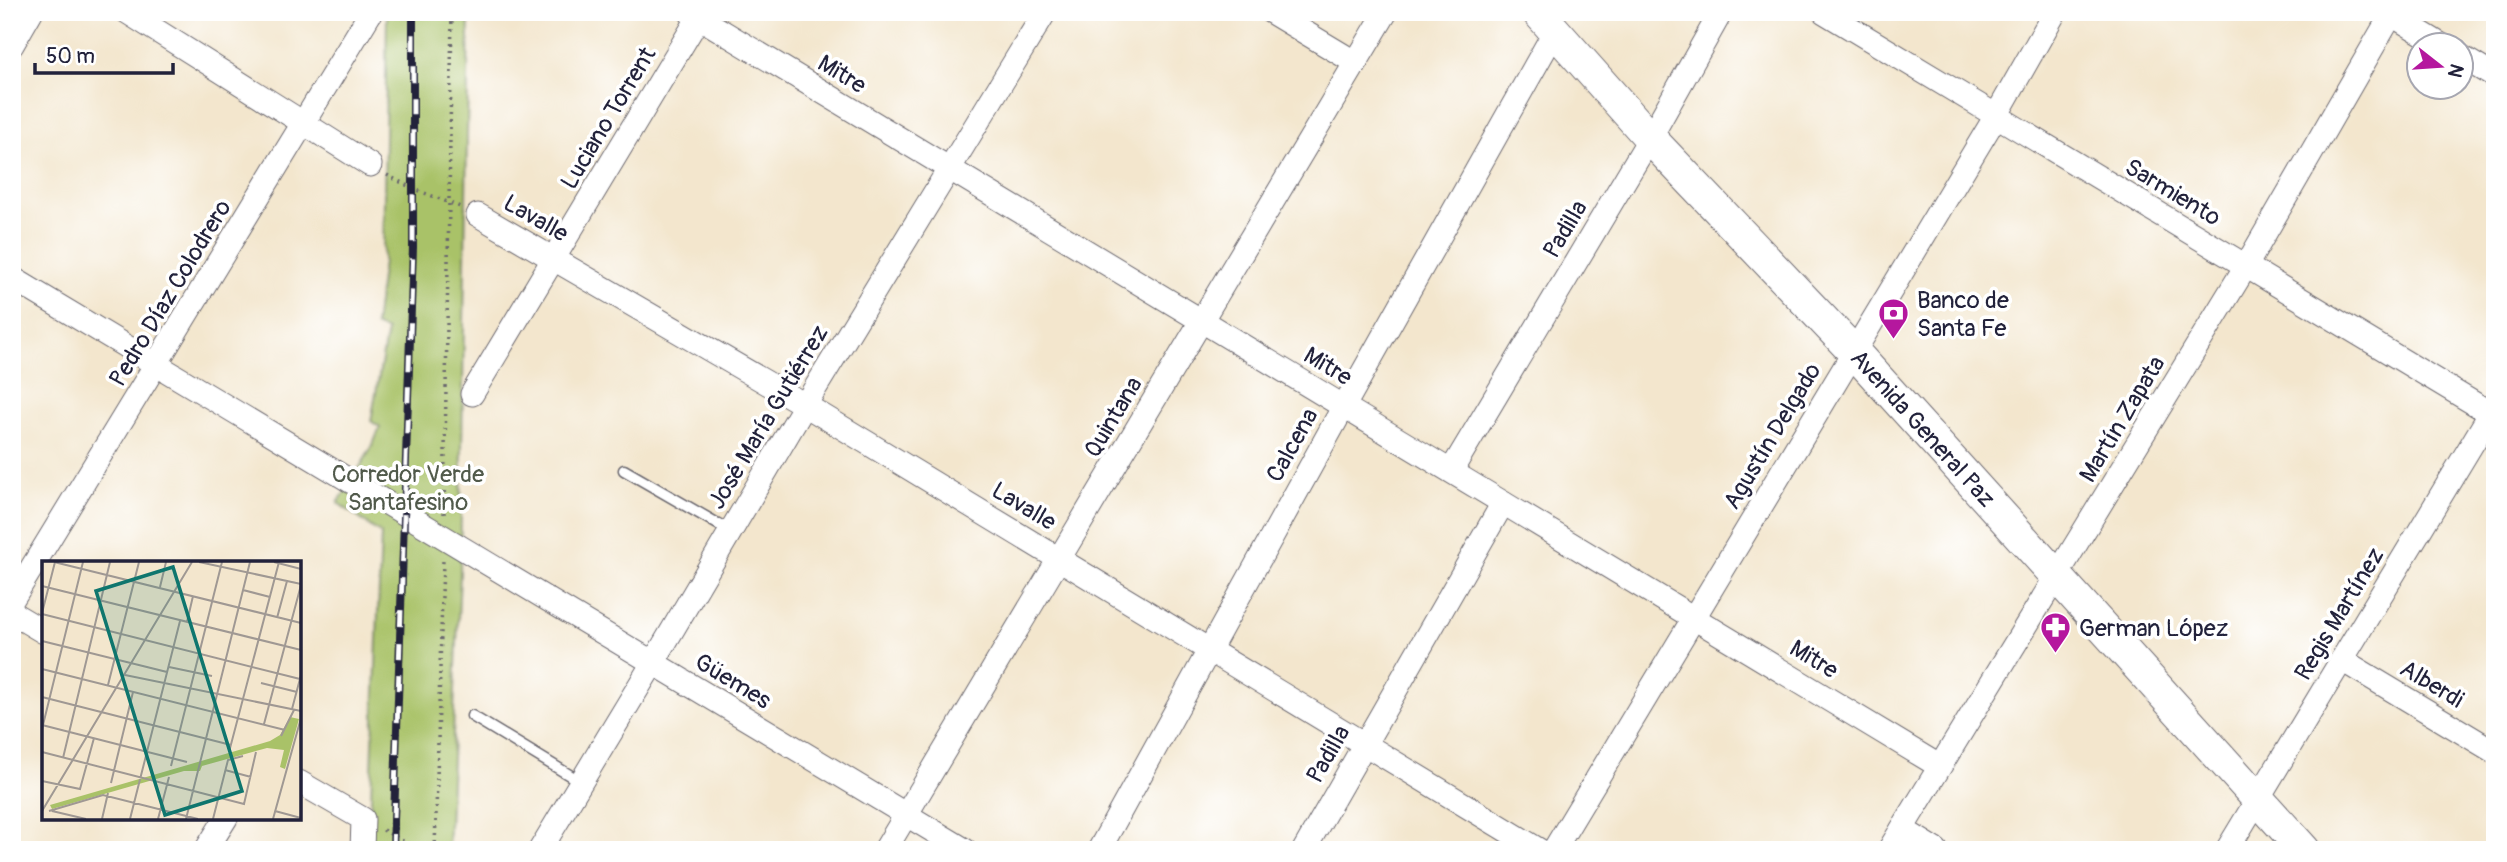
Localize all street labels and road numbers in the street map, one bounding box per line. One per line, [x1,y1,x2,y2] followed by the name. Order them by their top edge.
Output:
[555,42,662,195] street label: Luciano Torrent
[812,49,871,100] street label: Mitre
[2120,153,2226,232] street label: Sarmiento
[498,188,573,249] street label: Lavalle
[103,195,238,392] street label: Pedro Díaz Colodrero
[1537,195,1594,263] street label: Padilla
[702,320,835,514] street label: José María Gutiérrez
[1298,341,1357,392] street label: Mitre
[1844,344,2001,513] street label: Avenida General Paz
[2073,351,2172,488] street label: Martín Zapata
[1717,358,1828,515] street label: Agustín Delgado
[1078,372,1149,463] street label: Quintana
[1260,403,1325,487] street label: Calcena
[986,476,1061,537] street label: Lavalle
[2289,543,2390,686] street label: Regis Martínez
[1784,634,1843,685] street label: Mitre
[689,647,776,716] street label: Güemes
[2395,654,2469,715] street label: Alberdi
[1300,720,1357,788] street label: Padilla

